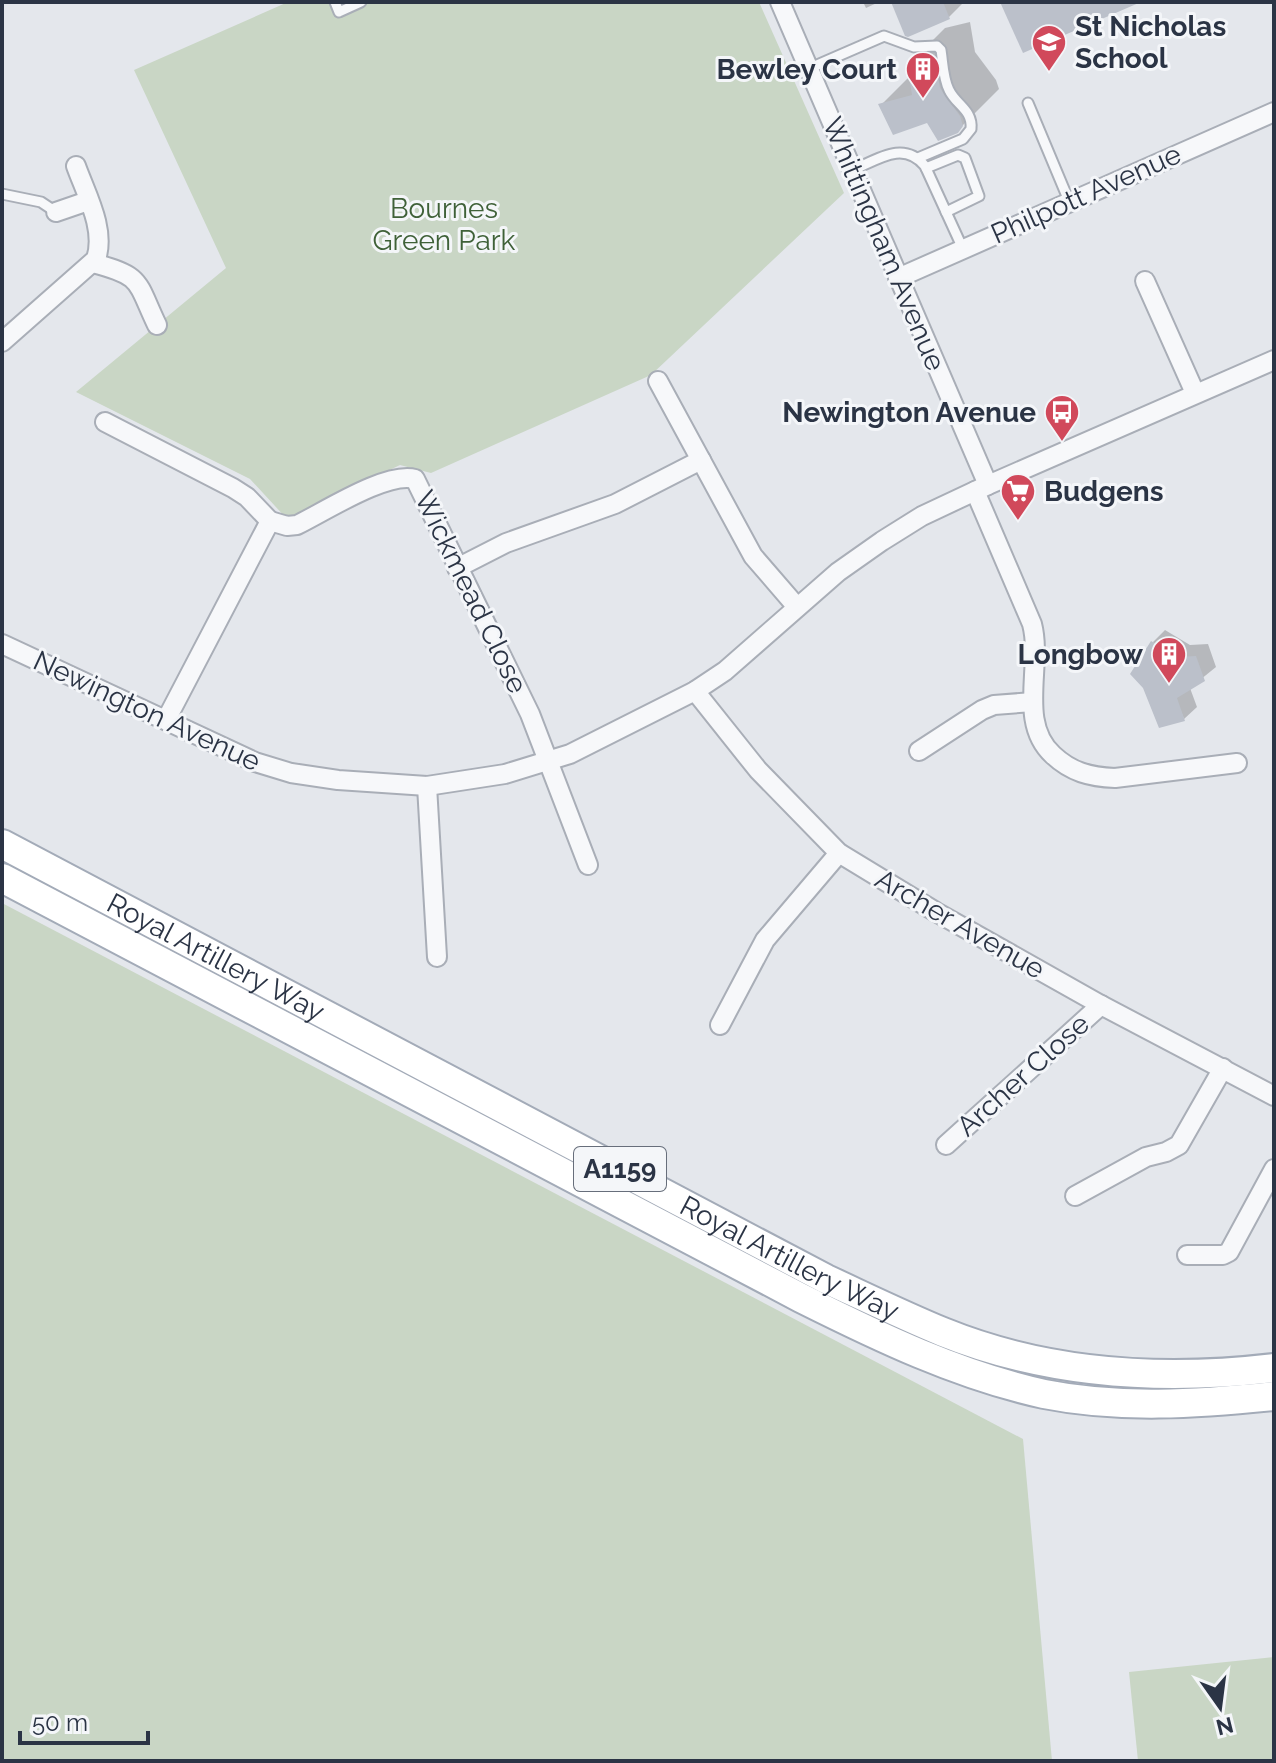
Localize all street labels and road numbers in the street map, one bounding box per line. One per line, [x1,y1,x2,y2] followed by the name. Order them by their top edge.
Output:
[816,112,952,376] street label: Whittingham Avenue
[986,137,1186,251] street label: Philpott Avenue
[408,485,534,699] street label: Wickmead Close
[28,644,266,778] street label: Newington Avenue
[869,862,1051,986] street label: Archer Avenue
[102,886,330,1028] street label: Royal Artillery Way
[950,1007,1096,1143] street label: Archer Close
[574,1147,666,1191] road number: A1159
[675,1189,904,1327] street label: Royal Artillery Way

